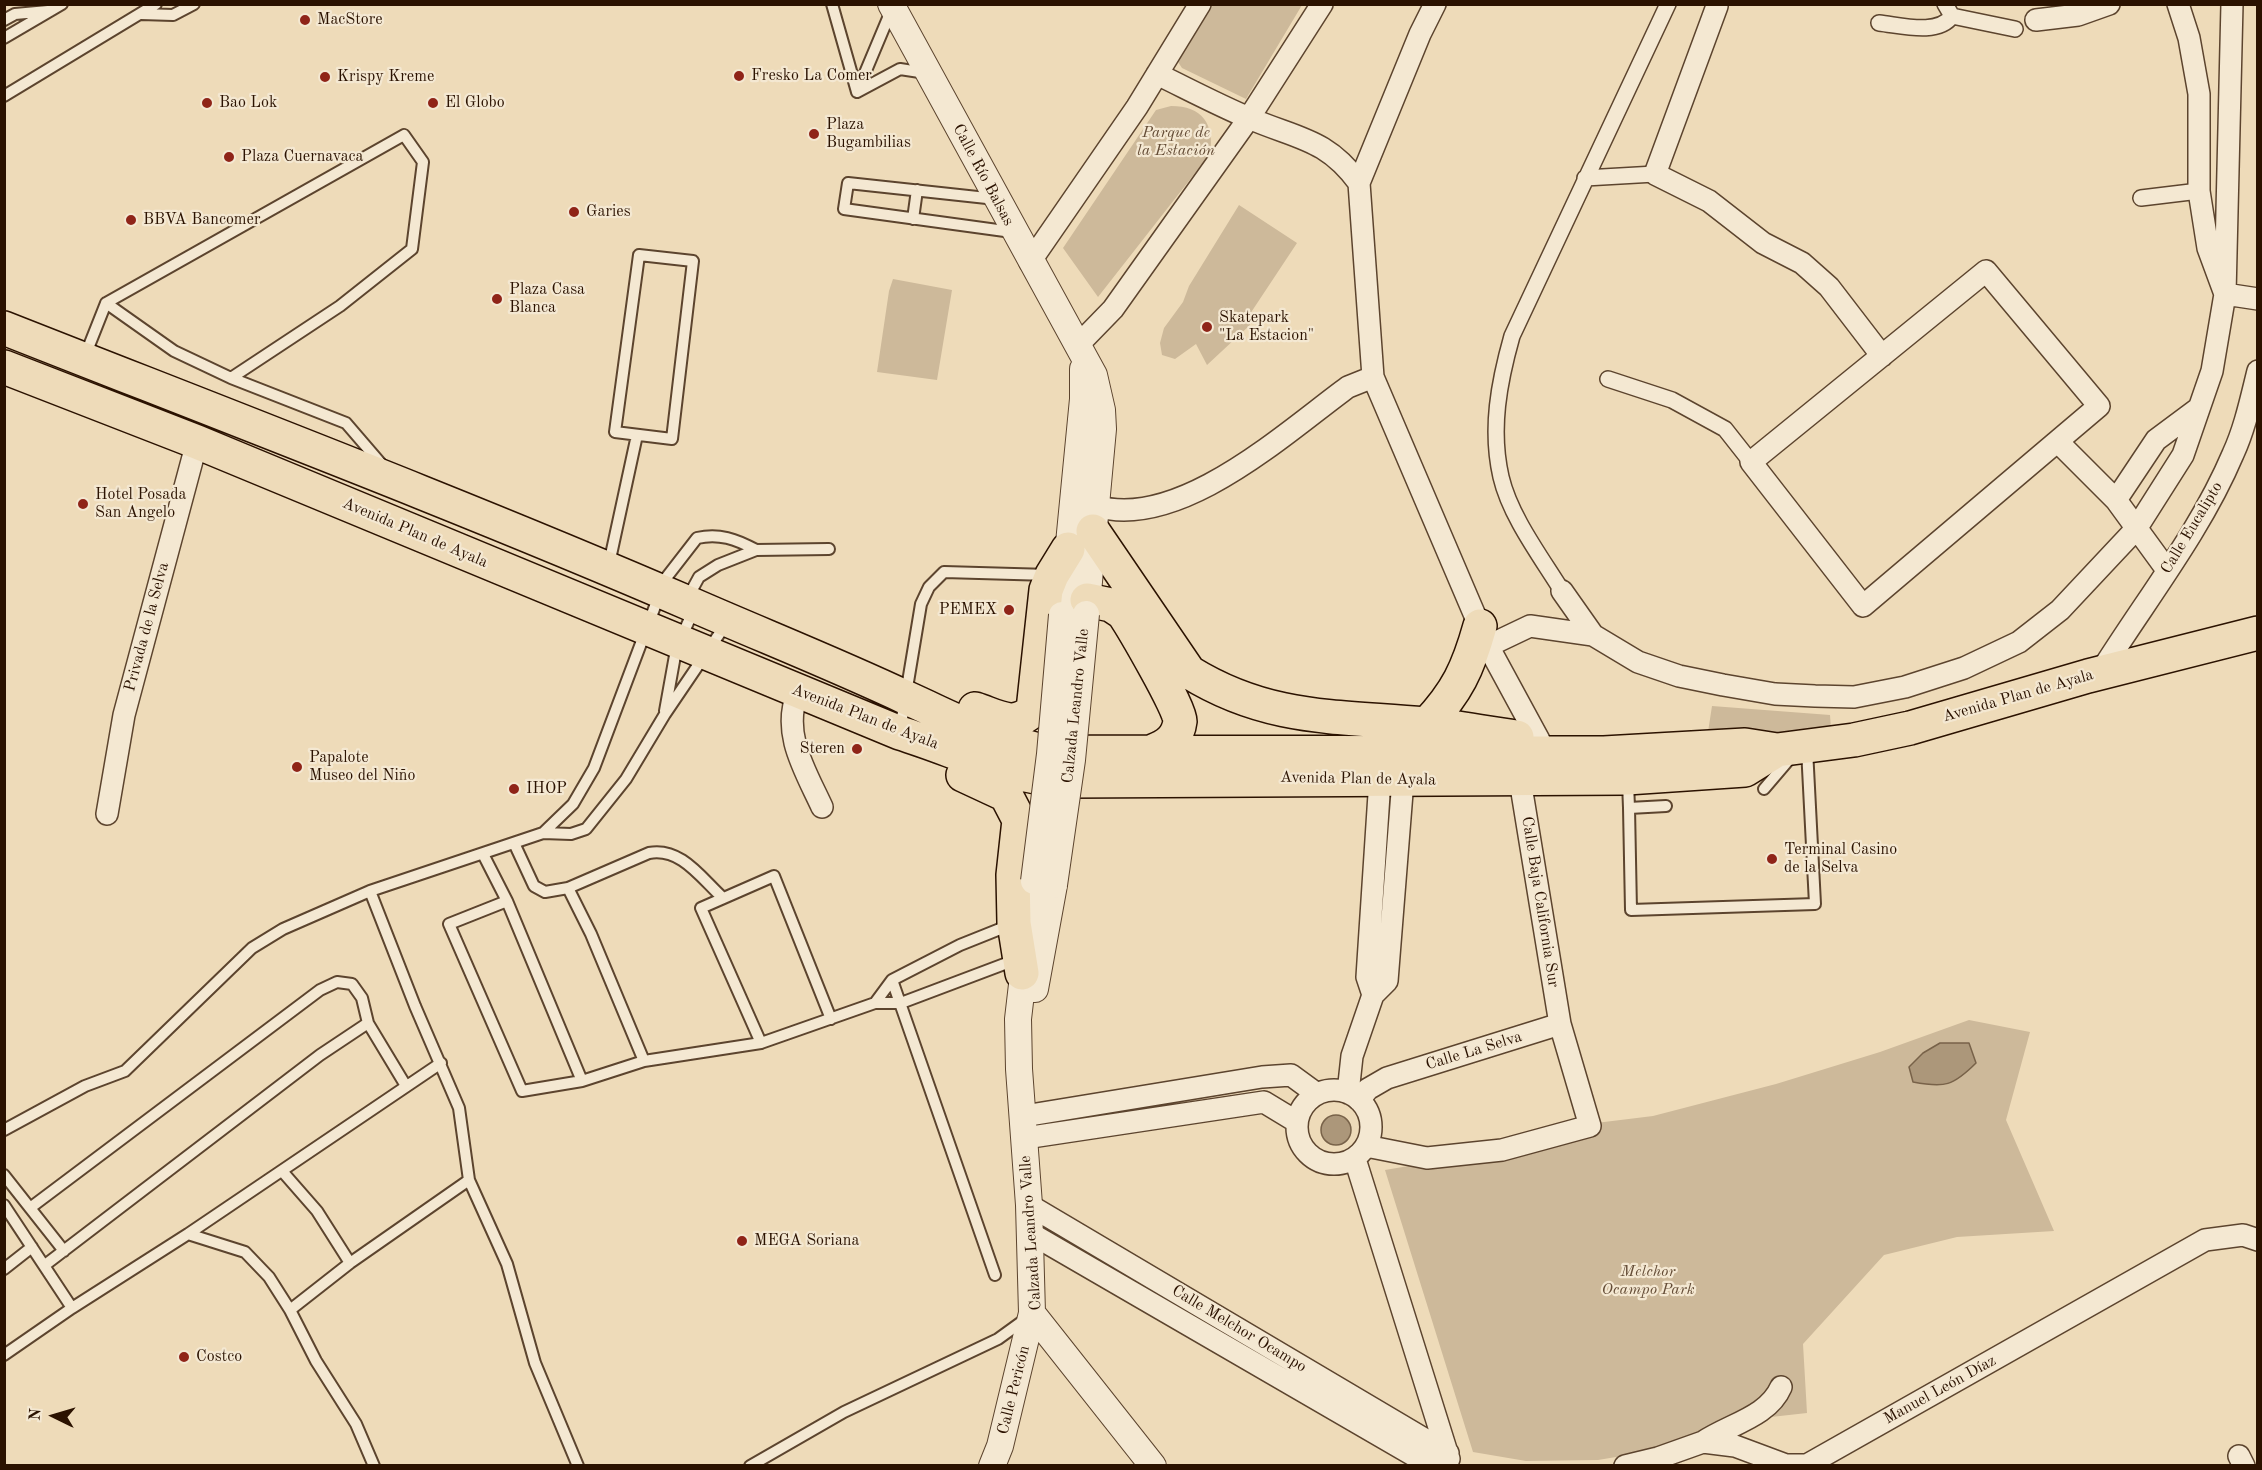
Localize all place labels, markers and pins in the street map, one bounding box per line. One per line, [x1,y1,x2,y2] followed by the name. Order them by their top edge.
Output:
[317,10,383,30] place label: MacStore
[298,13,312,27] marker: MacStore
[751,66,872,86] place label: Fresko La Comer
[337,67,434,87] place label: Krispy Kreme
[732,69,746,83] marker: Fresko La Comer
[318,70,332,84] marker: Krispy Kreme
[219,93,277,113] place label: Bao Lok
[445,93,505,113] place label: El Globo
[200,96,214,110] marker: Bao Lok
[426,96,440,110] marker: El Globo
[826,115,911,153] place label: Plaza Bugambilias
[807,127,821,141] marker: Plaza Bugambilias
[241,147,363,167] place label: Plaza Cuernavaca
[222,150,236,164] marker: Plaza Cuernavaca
[586,202,631,222] place label: Garies
[567,205,581,219] marker: Garies
[143,210,260,230] place label: BBVA Bancomer
[124,213,138,227] marker: BBVA Bancomer
[509,280,585,318] place label: Plaza Casa Blanca
[490,292,504,306] marker: Plaza Casa Blanca
[1219,308,1314,346] place label: Skatepark "La Estacion"
[1200,320,1214,334] marker: Skatepark "La Estacion"
[95,485,186,523] place label: Hotel Posada San Angelo
[76,497,90,511] marker: Hotel Posada San Angelo
[939,600,997,620] place label: PEMEX
[1002,603,1016,617] marker: PEMEX
[800,739,845,759] place label: Steren
[850,742,864,756] marker: Steren
[309,748,415,786] place label: Papalote Museo del Niño
[290,760,304,774] marker: Papalote Museo del Niño
[526,779,567,799] place label: IHOP
[507,782,521,796] marker: IHOP
[1784,840,1897,878] place label: Terminal Casino de la Selva
[1765,852,1779,866] marker: Terminal Casino de la Selva
[754,1231,859,1251] place label: MEGA Soriana
[735,1234,749,1248] marker: MEGA Soriana
[196,1347,242,1367] place label: Costco
[177,1350,191,1364] marker: Costco

